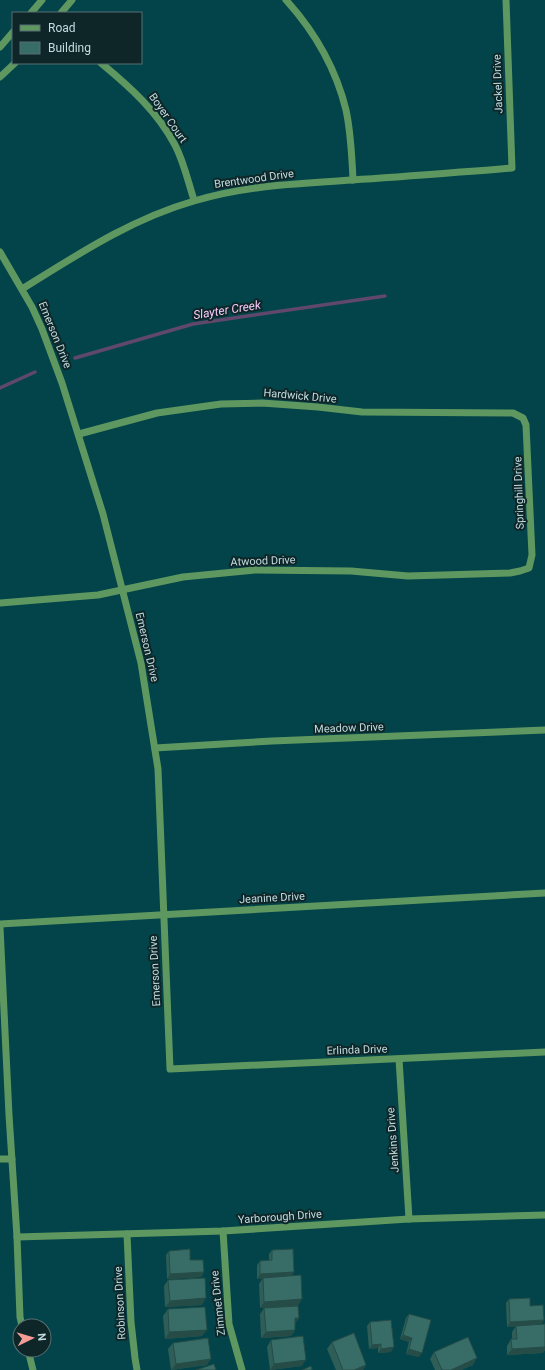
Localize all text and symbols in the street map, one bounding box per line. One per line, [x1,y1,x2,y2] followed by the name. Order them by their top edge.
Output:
[12,12,142,64] legend
[48,21,76,35] text: Road
[48,41,91,55] text: Building
[490,54,506,114] street label: Jackel Drive
[146,91,190,146] street label: Boyer Court
[213,167,295,191] street label: Brentwood Drive
[192,298,263,322] water label: Slayter Creek
[36,300,74,370] street label: Emerson Drive
[263,386,337,406] street label: Hardwick Drive
[511,456,527,530] street label: Springhill Drive
[230,553,296,569] street label: Atwood Drive
[133,611,161,683] street label: Emerson Drive
[314,720,384,736] street label: Meadow Drive
[239,890,305,906] street label: Jeanine Drive
[147,935,163,1007] street label: Emerson Drive
[326,1042,388,1058] street label: Erlinda Drive
[384,1107,402,1173] street label: Jenkins Drive
[238,1208,323,1226] street label: Yarborough Drive
[112,1266,128,1340] street label: Robinson Drive
[208,1270,228,1336] street label: Zimmet Drive
[12,1318,52,1358] north arrow
[35,1333,48,1342] text: N

